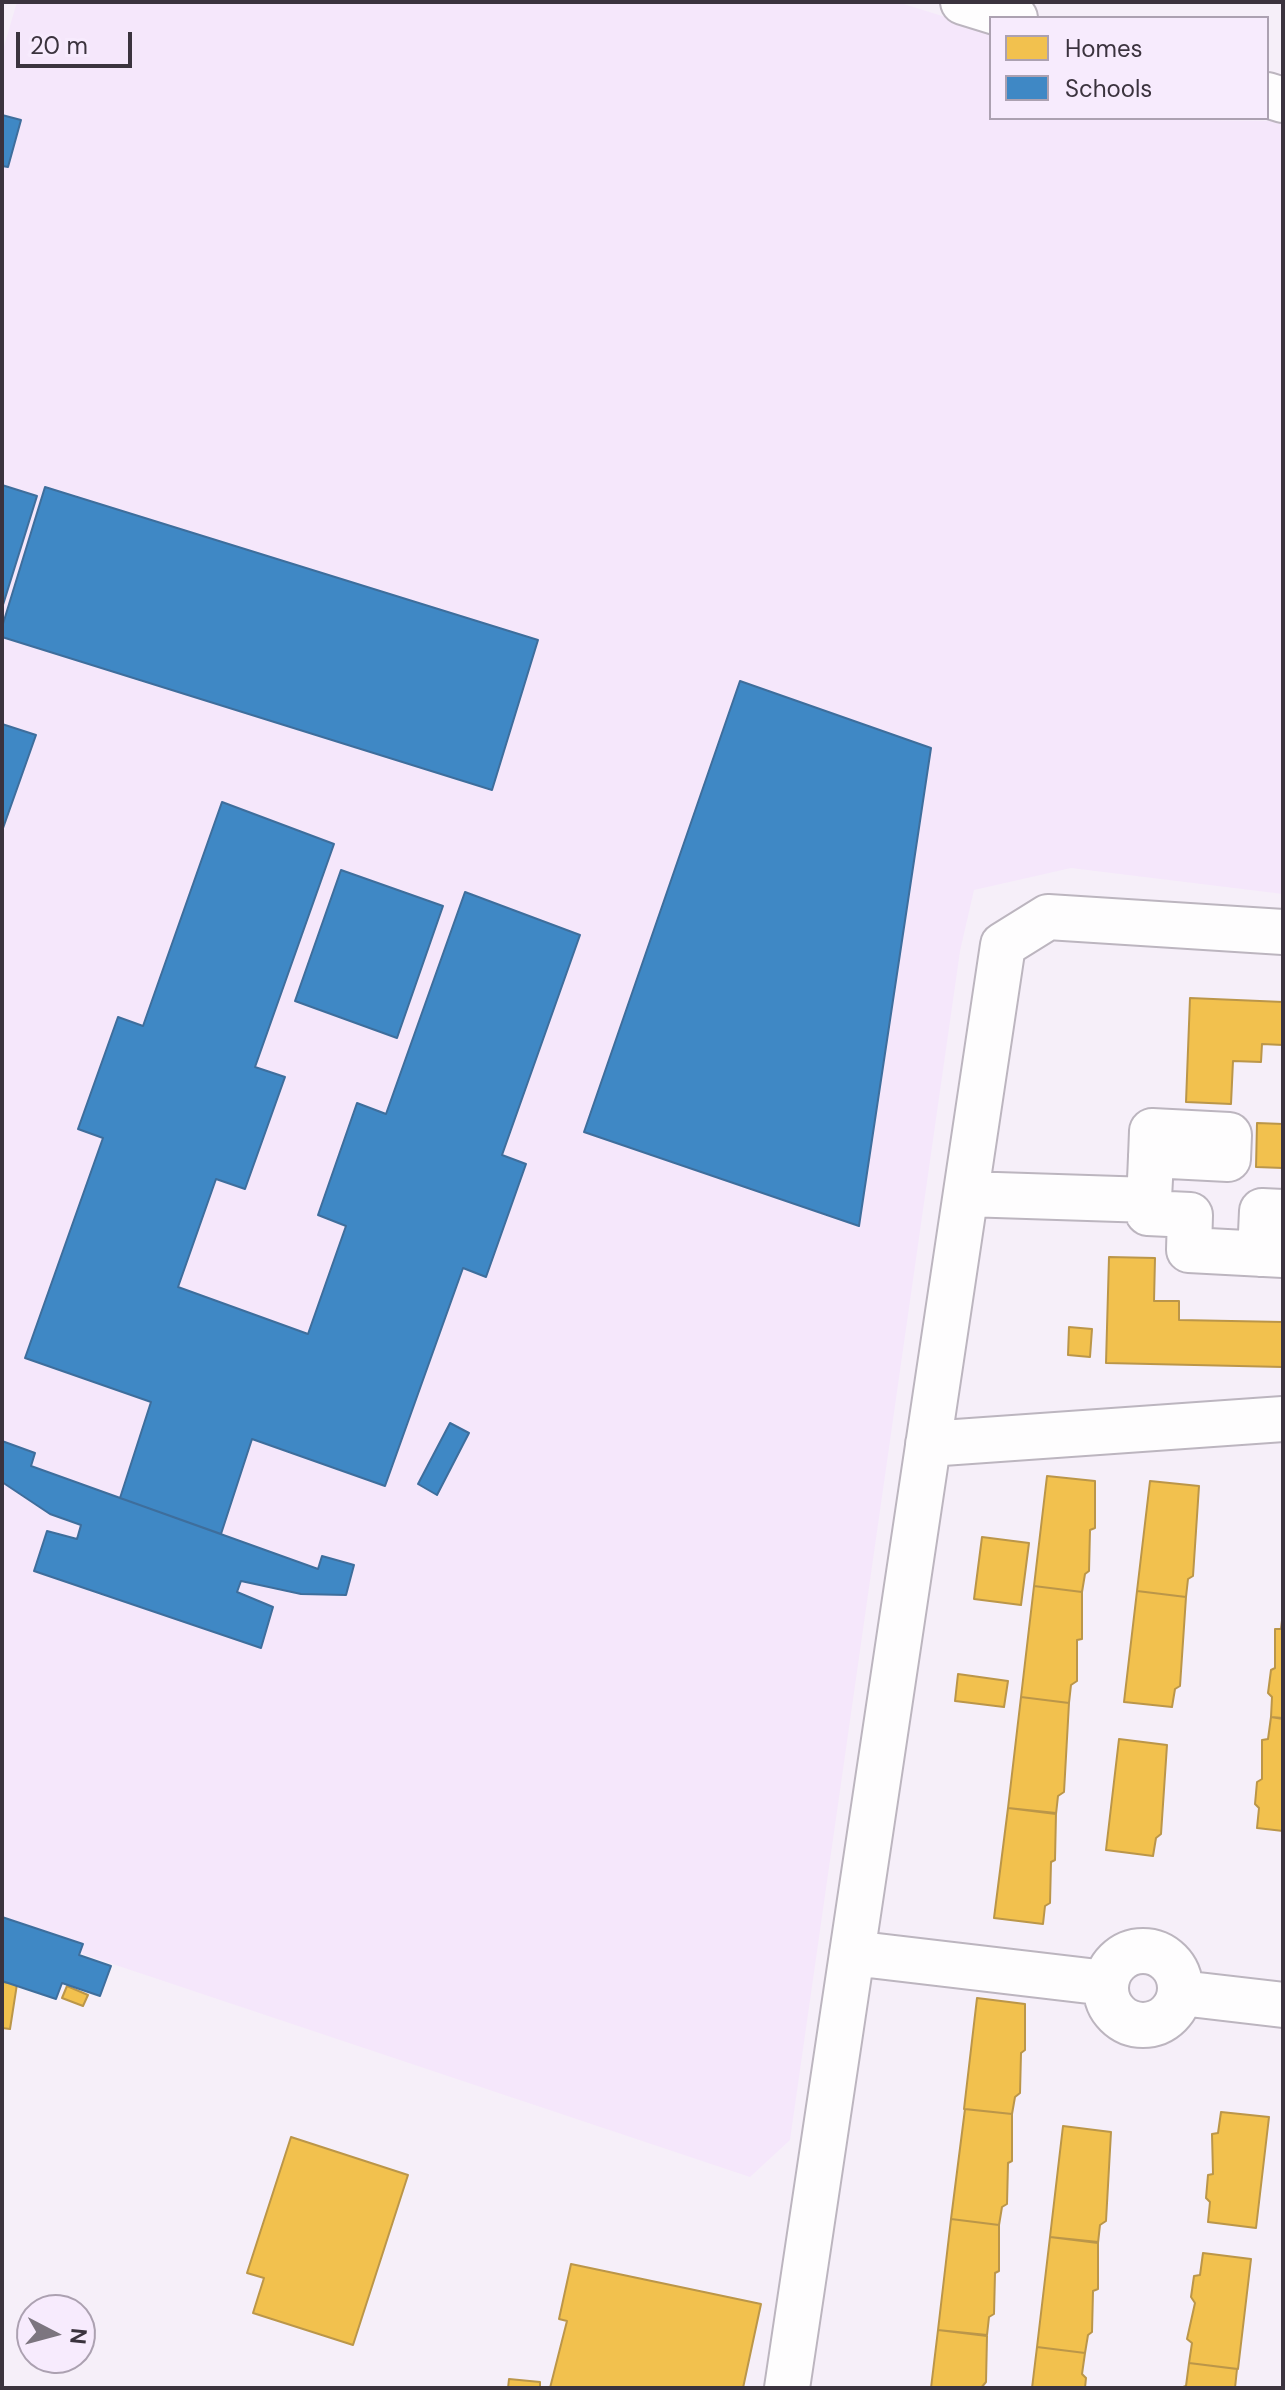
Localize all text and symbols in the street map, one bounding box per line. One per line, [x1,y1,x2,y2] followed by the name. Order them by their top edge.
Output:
[20,16,136,66] scale bar
[989,16,1269,120] legend
[30,30,88,61] text: 20 m
[1065,33,1143,64] text: Homes
[1065,73,1152,104] text: Schools
[16,2294,96,2374] north arrow
[63,2327,94,2346] text: N

